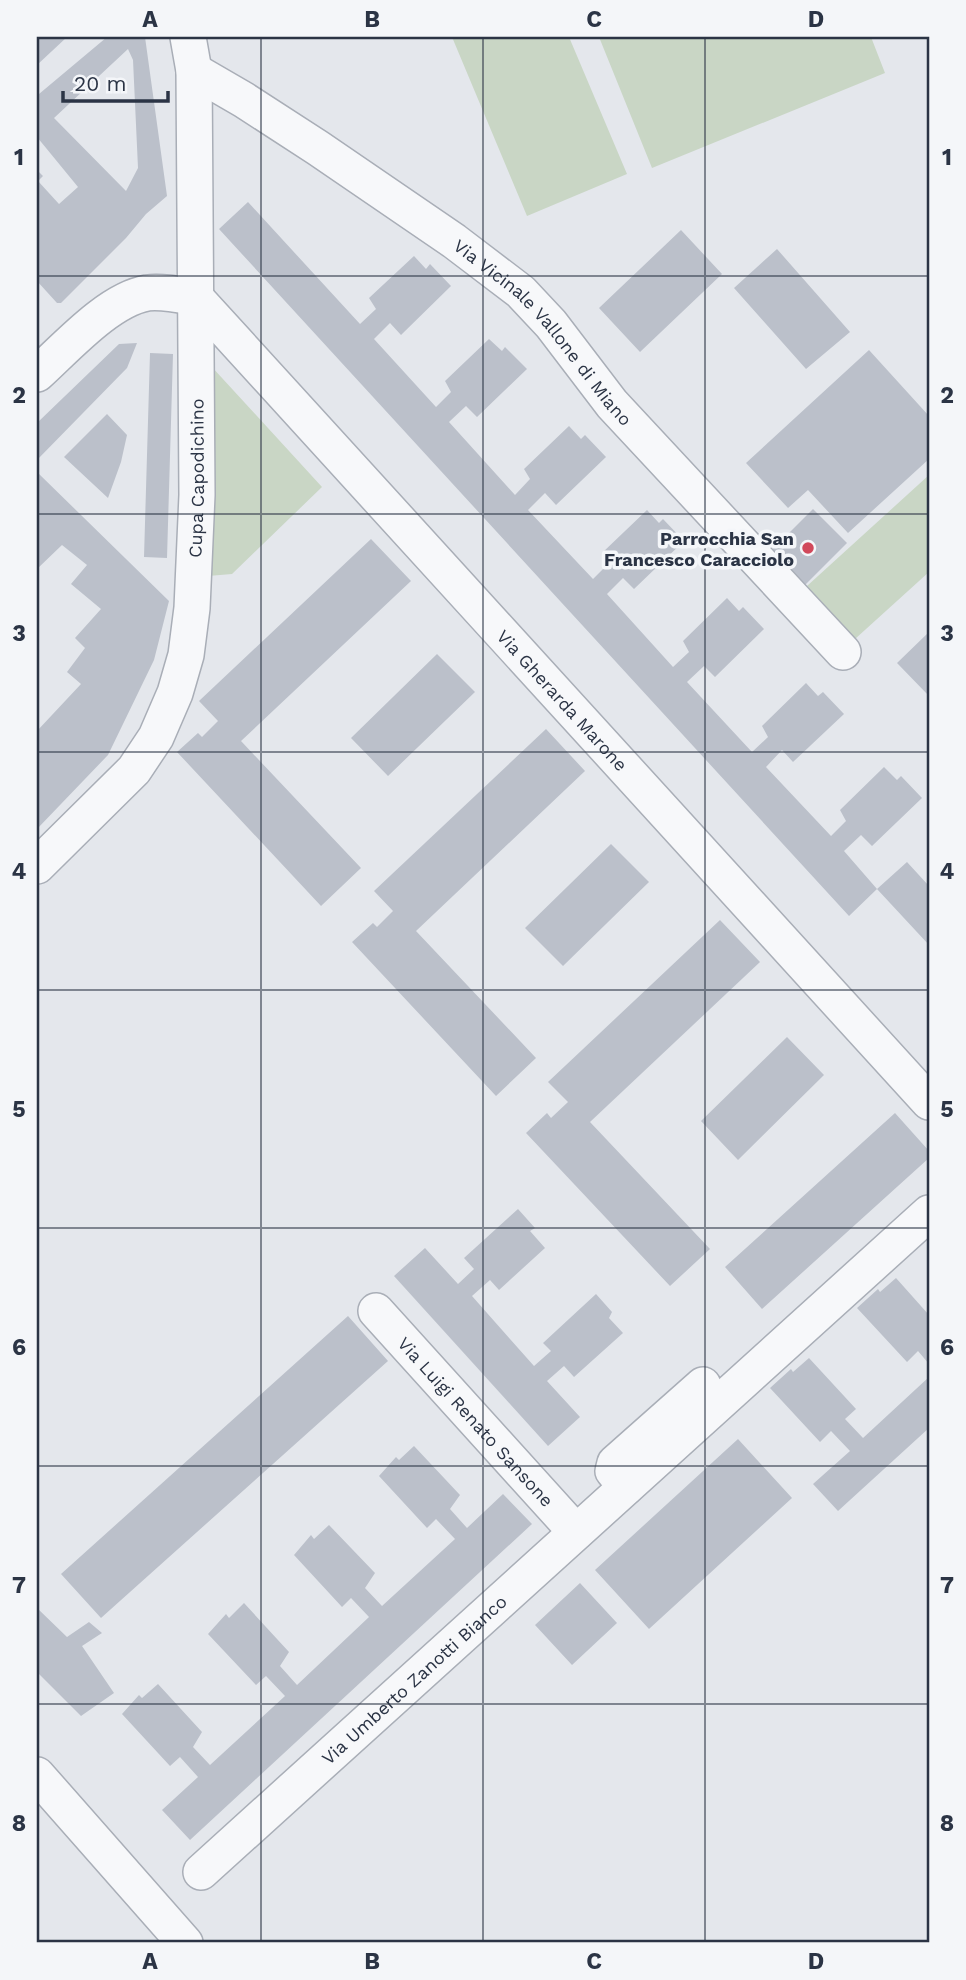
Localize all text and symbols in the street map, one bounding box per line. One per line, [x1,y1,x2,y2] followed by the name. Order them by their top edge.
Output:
[142,6,158,33] text: A
[364,6,380,33] text: B
[586,6,602,33] text: C
[808,6,824,33] text: D
[63,60,168,104] scale bar
[74,71,126,96] text: 20 m
[14,144,24,171] text: 1
[942,144,952,171] text: 1
[450,234,637,429] street label: Via Vicinale Vallone di Miano
[12,382,26,409] text: 2
[940,382,954,409] text: 2
[184,398,207,558] street label: Cupa Capodichino
[604,528,794,570] place label: Parrocchia San Francesco Caracciolo
[800,540,816,556] marker: Parrocchia San Francesco Caracciolo
[12,620,26,647] text: 3
[940,620,954,647] text: 3
[493,625,632,775] street label: Via Gherarda Marone
[12,858,27,885] text: 4
[940,858,955,885] text: 4
[12,1096,26,1123] text: 5
[940,1096,954,1123] text: 5
[394,1332,558,1511] street label: Via Luigi Renato Sansone
[12,1334,26,1361] text: 6
[940,1334,954,1361] text: 6
[12,1572,26,1599] text: 7
[940,1572,954,1599] text: 7
[317,1590,511,1768] street label: Via Umberto Zanotti Bianco
[12,1810,26,1837] text: 8
[940,1810,954,1837] text: 8
[142,1948,158,1975] text: A
[364,1948,380,1975] text: B
[586,1948,602,1975] text: C
[808,1948,824,1975] text: D

